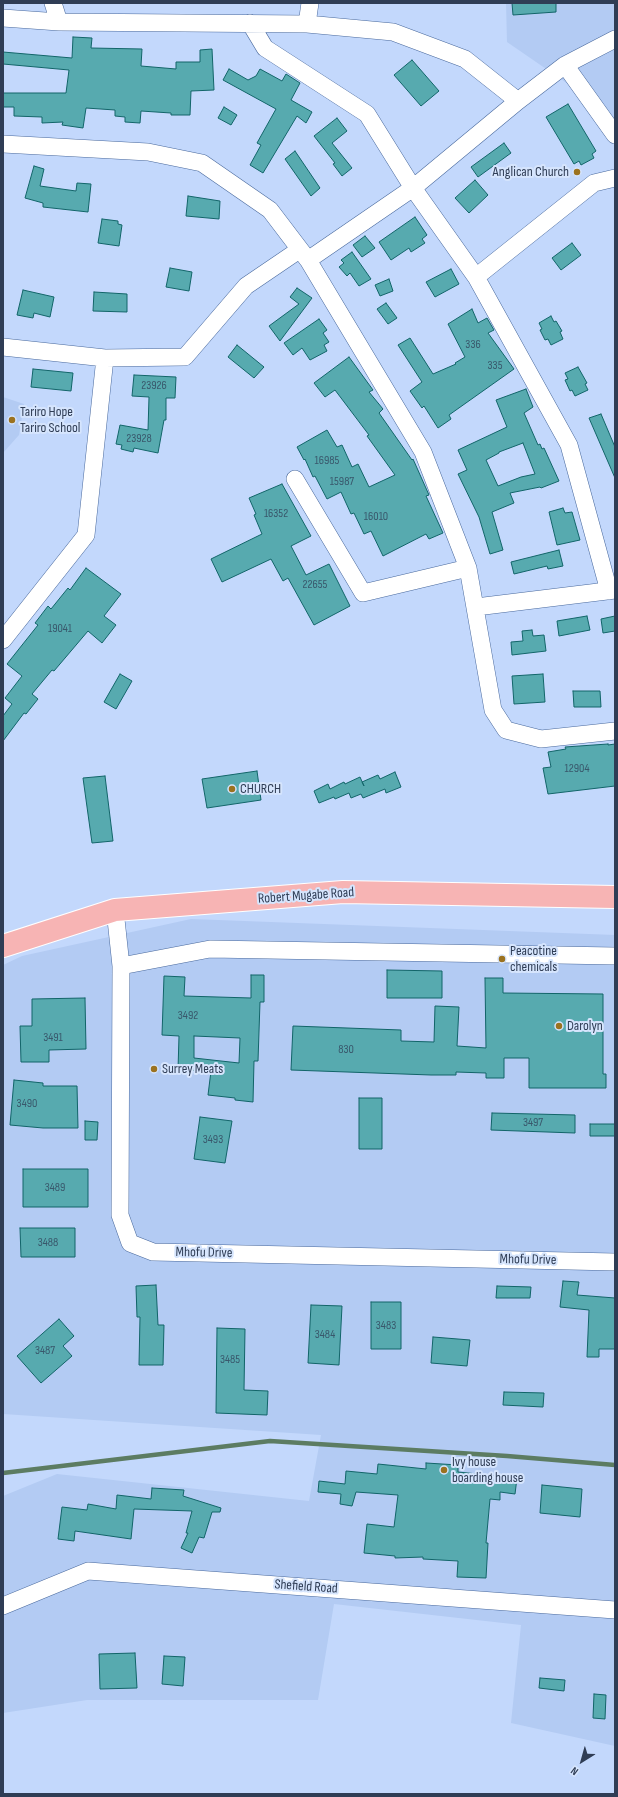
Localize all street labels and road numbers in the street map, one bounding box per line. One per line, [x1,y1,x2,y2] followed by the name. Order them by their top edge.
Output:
[257,884,355,908] street label: Robert Mugabe Road
[176,1244,232,1262] street label: Mhofu Drive
[500,1251,556,1269] street label: Mhofu Drive
[274,1576,338,1598] street label: Shefield Road

